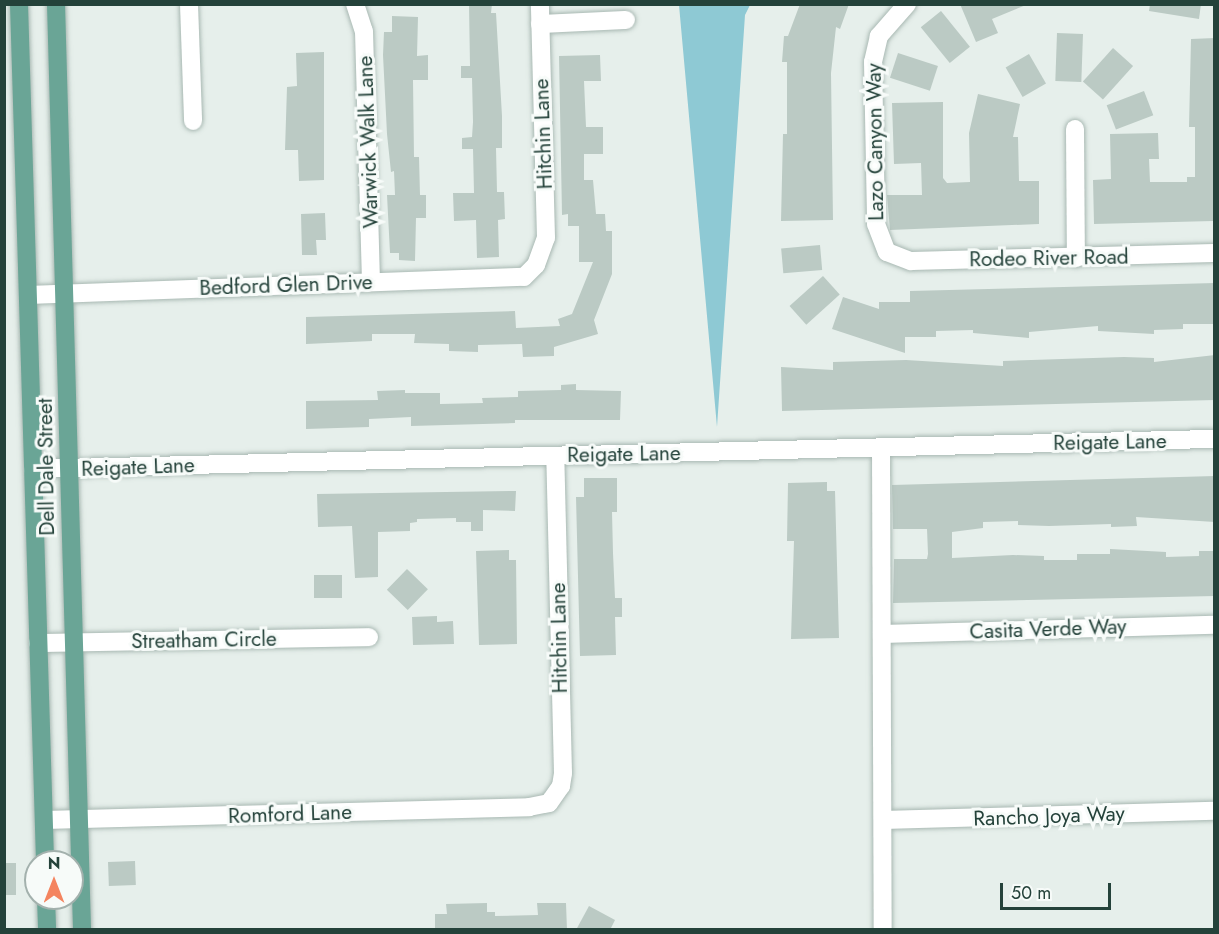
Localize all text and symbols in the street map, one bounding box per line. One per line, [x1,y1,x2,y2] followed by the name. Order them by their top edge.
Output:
[352,55,384,229] street label: Warwick Walk Lane
[861,63,889,221] street label: Lazo Canyon Way
[528,78,558,190] street label: Hitchin Lane
[969,244,1129,272] street label: Rodeo River Road
[199,269,373,301] street label: Bedford Glen Drive
[32,398,60,536] street label: Dell Dale Street
[1053,428,1167,456] street label: Reigate Lane
[567,440,681,468] street label: Reigate Lane
[81,452,195,482] street label: Reigate Lane
[545,582,573,694] street label: Hitchin Lane
[969,614,1127,644] street label: Casita Verde Way
[131,626,277,654] street label: Streatham Circle
[228,799,352,829] street label: Romford Lane
[973,801,1125,831] street label: Rancho Joya Way
[24,850,84,910] north arrow
[48,852,60,875] text: N
[1003,871,1114,909] scale bar
[1011,880,1051,906] text: 50 m

